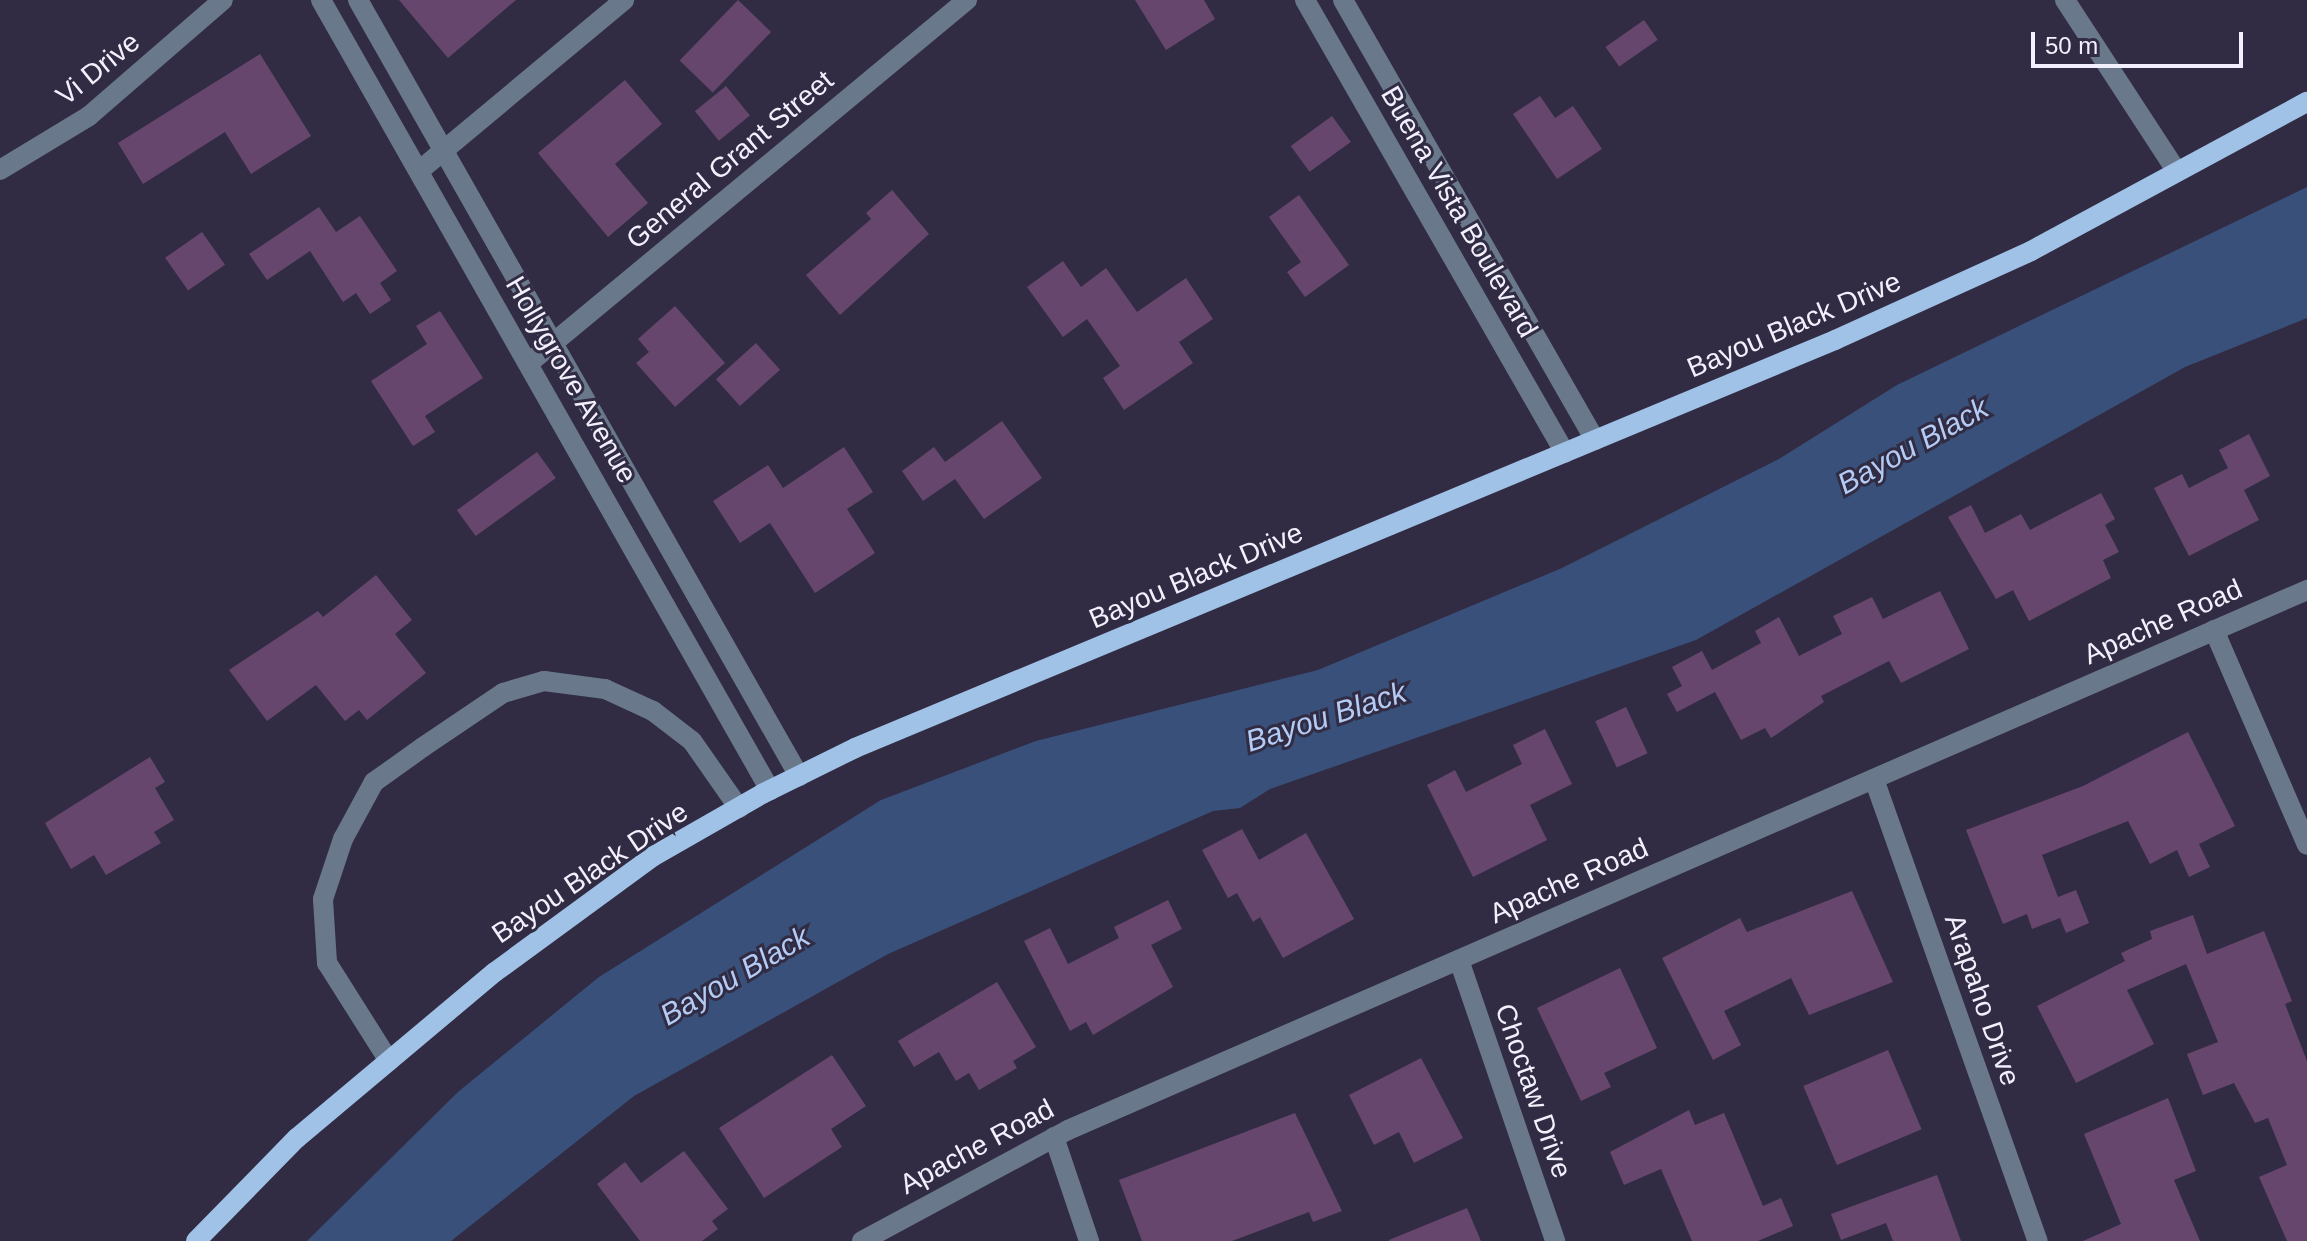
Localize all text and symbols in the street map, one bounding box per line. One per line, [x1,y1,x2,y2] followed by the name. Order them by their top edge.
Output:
[2035,16,2247,66] scale bar
[50,25,146,113] street label: Vi Drive
[2045,32,2098,59] text: 50 m
[620,64,840,256] street label: General Grant Street
[1373,80,1545,344] street label: Buena Vista Boulevard
[1682,265,1906,385] street label: Bayou Black Drive
[498,270,644,490] street label: Hollygrove Avenue
[1831,390,1995,502] water label: Bayou Black
[1084,516,1308,636] street label: Bayou Black Drive
[2079,572,2247,672] street label: Apache Road
[1241,674,1411,760] water label: Bayou Black
[486,795,694,951] street label: Bayou Black Drive
[1485,831,1653,931] street label: Apache Road
[1937,910,2027,1090] street label: Arapaho Drive
[654,919,816,1033] water label: Bayou Black
[1487,999,1579,1183] street label: Choctaw Drive
[894,1092,1060,1202] street label: Apache Road

